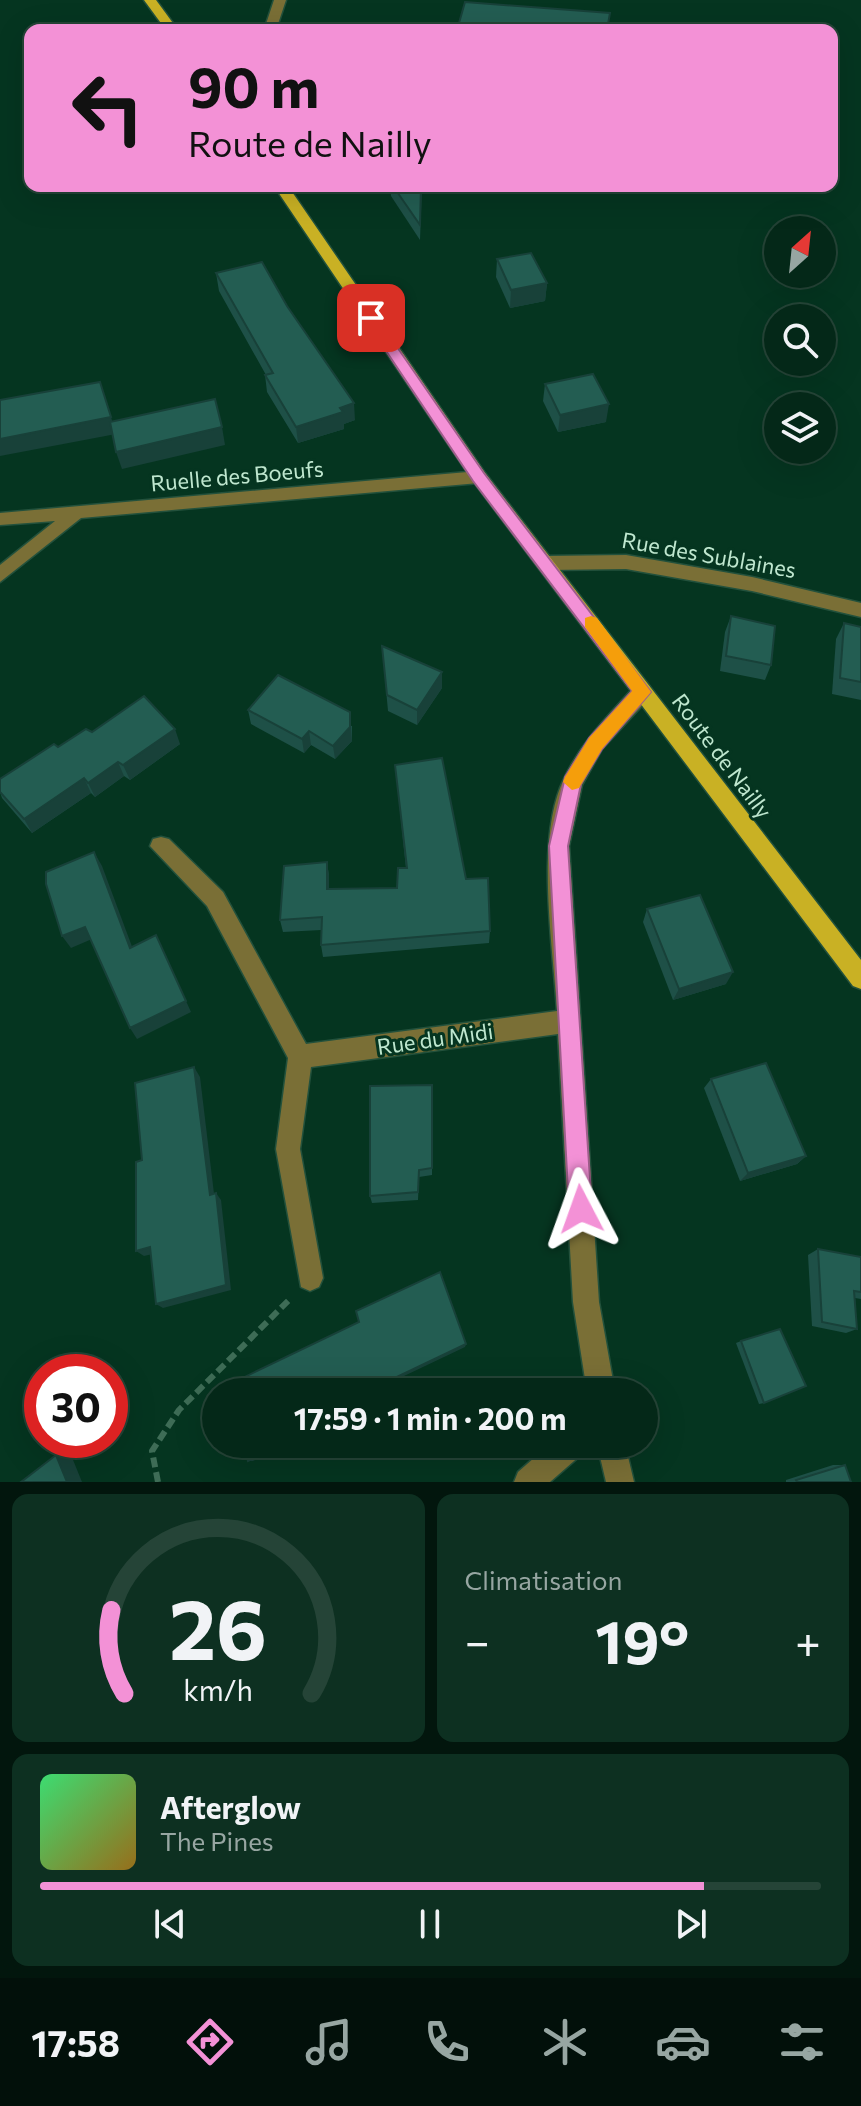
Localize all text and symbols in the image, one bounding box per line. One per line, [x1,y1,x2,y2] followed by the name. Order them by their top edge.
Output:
[188,51,319,120] text: 90 m
[56,56,160,160] icon: left
[188,120,432,164] text: Route de Nailly
[764,216,836,288] north arrow
[764,216,836,464] map controls
[337,284,405,352] pin
[349,296,393,340] icon: arrive
[764,304,836,376] button: search
[764,392,836,464] button: layers
[149,454,325,497] street label: Ruelle des Boeufs
[620,526,798,583] street label: Rue des Sublaines
[667,688,778,823] street label: Route de Nailly
[375,1017,495,1060] street label: Rue du Midi
[539,1167,623,1251] position arrow
[24,1354,128,1458] speed limit sign: 30
[294,1399,566,1436] text: 17:59 · 1 min · 200 m
[465,1564,622,1595] text: Climatisation
[169,1575,267,1677] text: 26
[595,1603,689,1676] text: 19°
[465,1613,490,1667] text: −
[795,1613,821,1667] text: +
[183,1672,253,1707] text: km/h
[160,1788,301,1825] text: Afterglow
[160,1825,274,1856] text: The Pines
[148,1902,192,1946] icon: previous
[408,1902,452,1946] icon: pause
[669,1902,713,1946] icon: next
[182,2014,238,2070] icon: directions
[301,2014,357,2070] icon: music
[419,2014,475,2070] icon: phone
[537,2014,593,2070] icon: climate
[655,2014,711,2070] icon: car
[774,2014,830,2070] icon: filters
[31,2020,120,2064] text: 17:58

